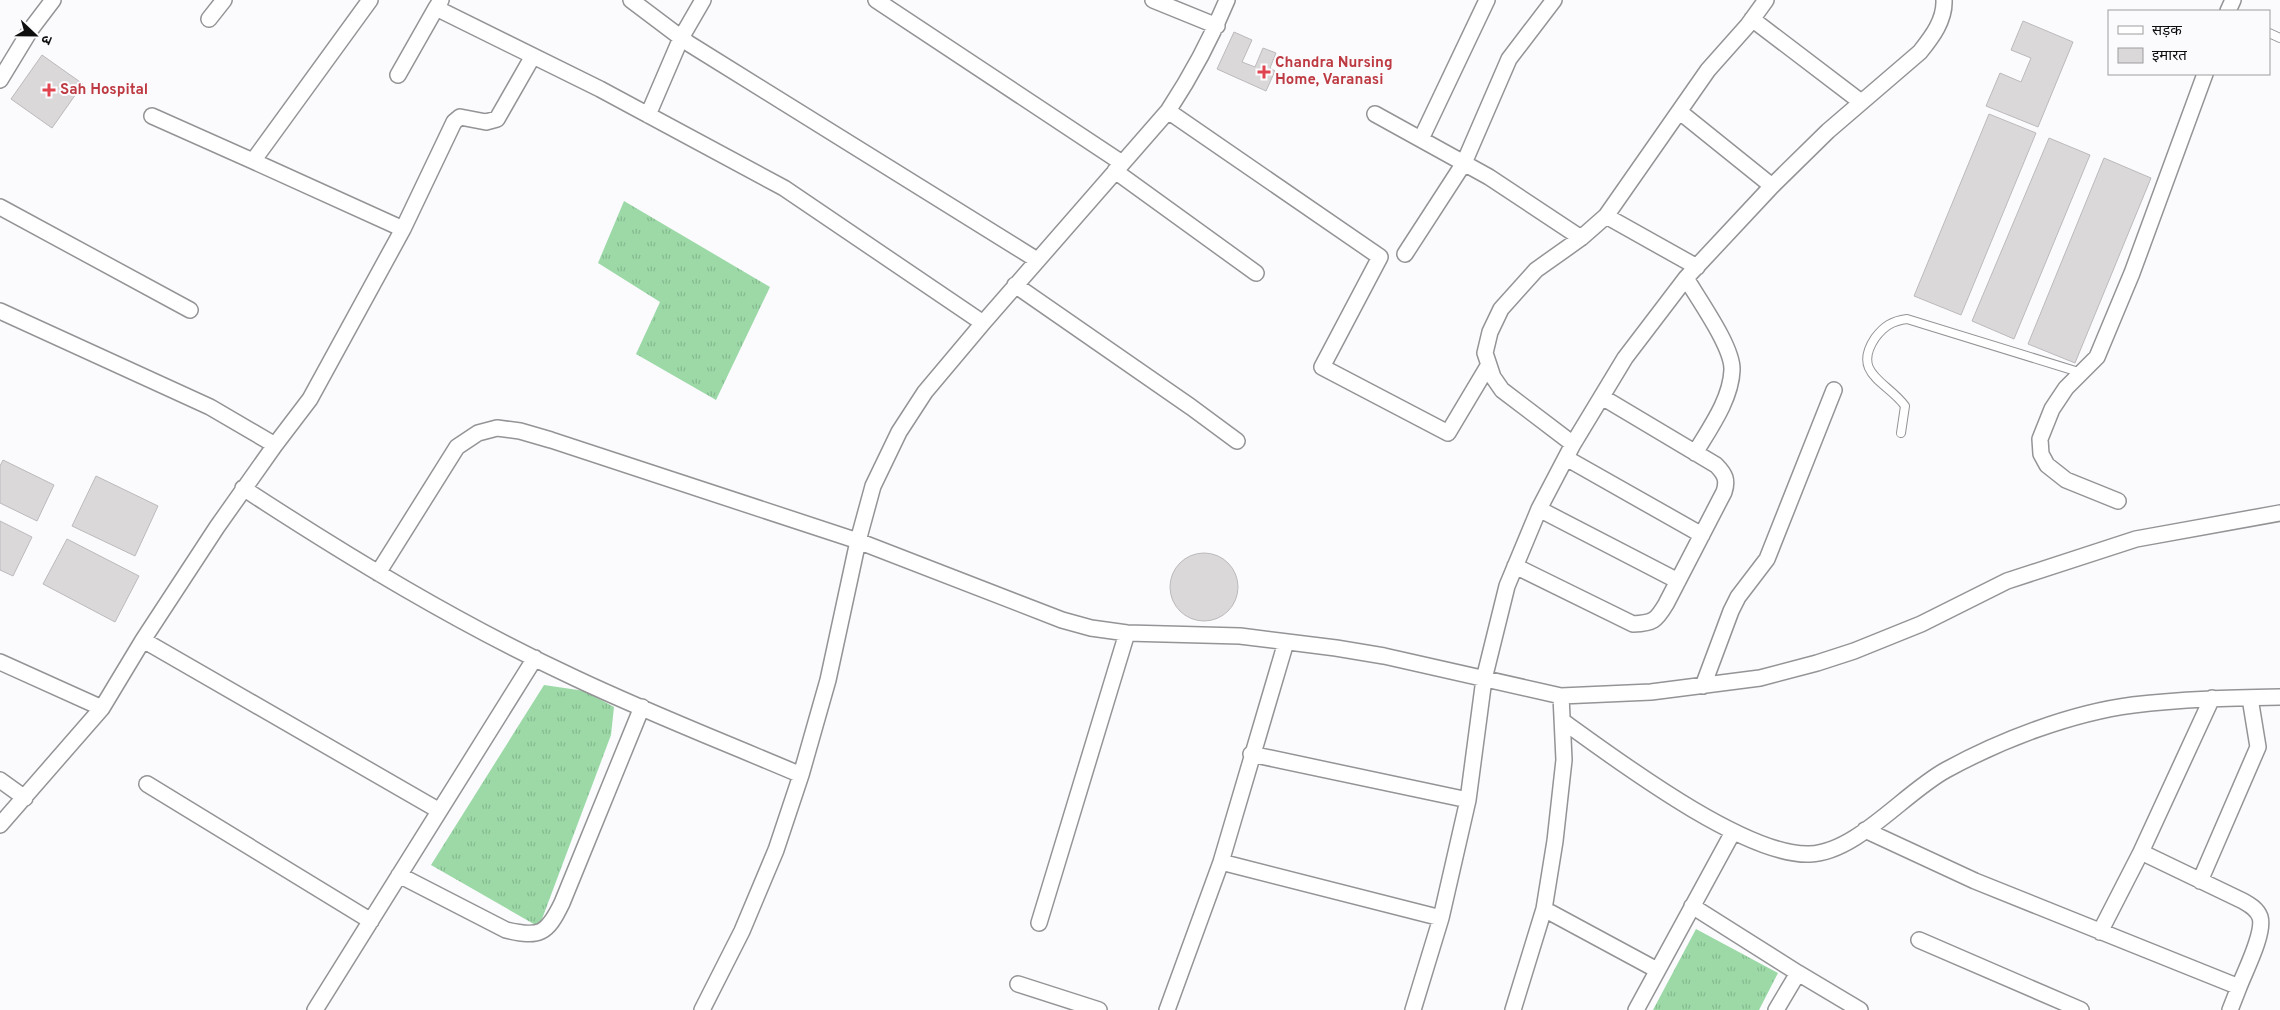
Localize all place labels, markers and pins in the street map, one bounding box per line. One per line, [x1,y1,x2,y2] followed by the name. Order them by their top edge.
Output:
[1275,54,1393,90] place label: Chandra Nursing Home, Varanasi
[1257,65,1271,79] marker: Chandra Nursing Home, Varanasi
[60,81,148,100] place label: Sah Hospital
[42,83,56,97] marker: Sah Hospital

